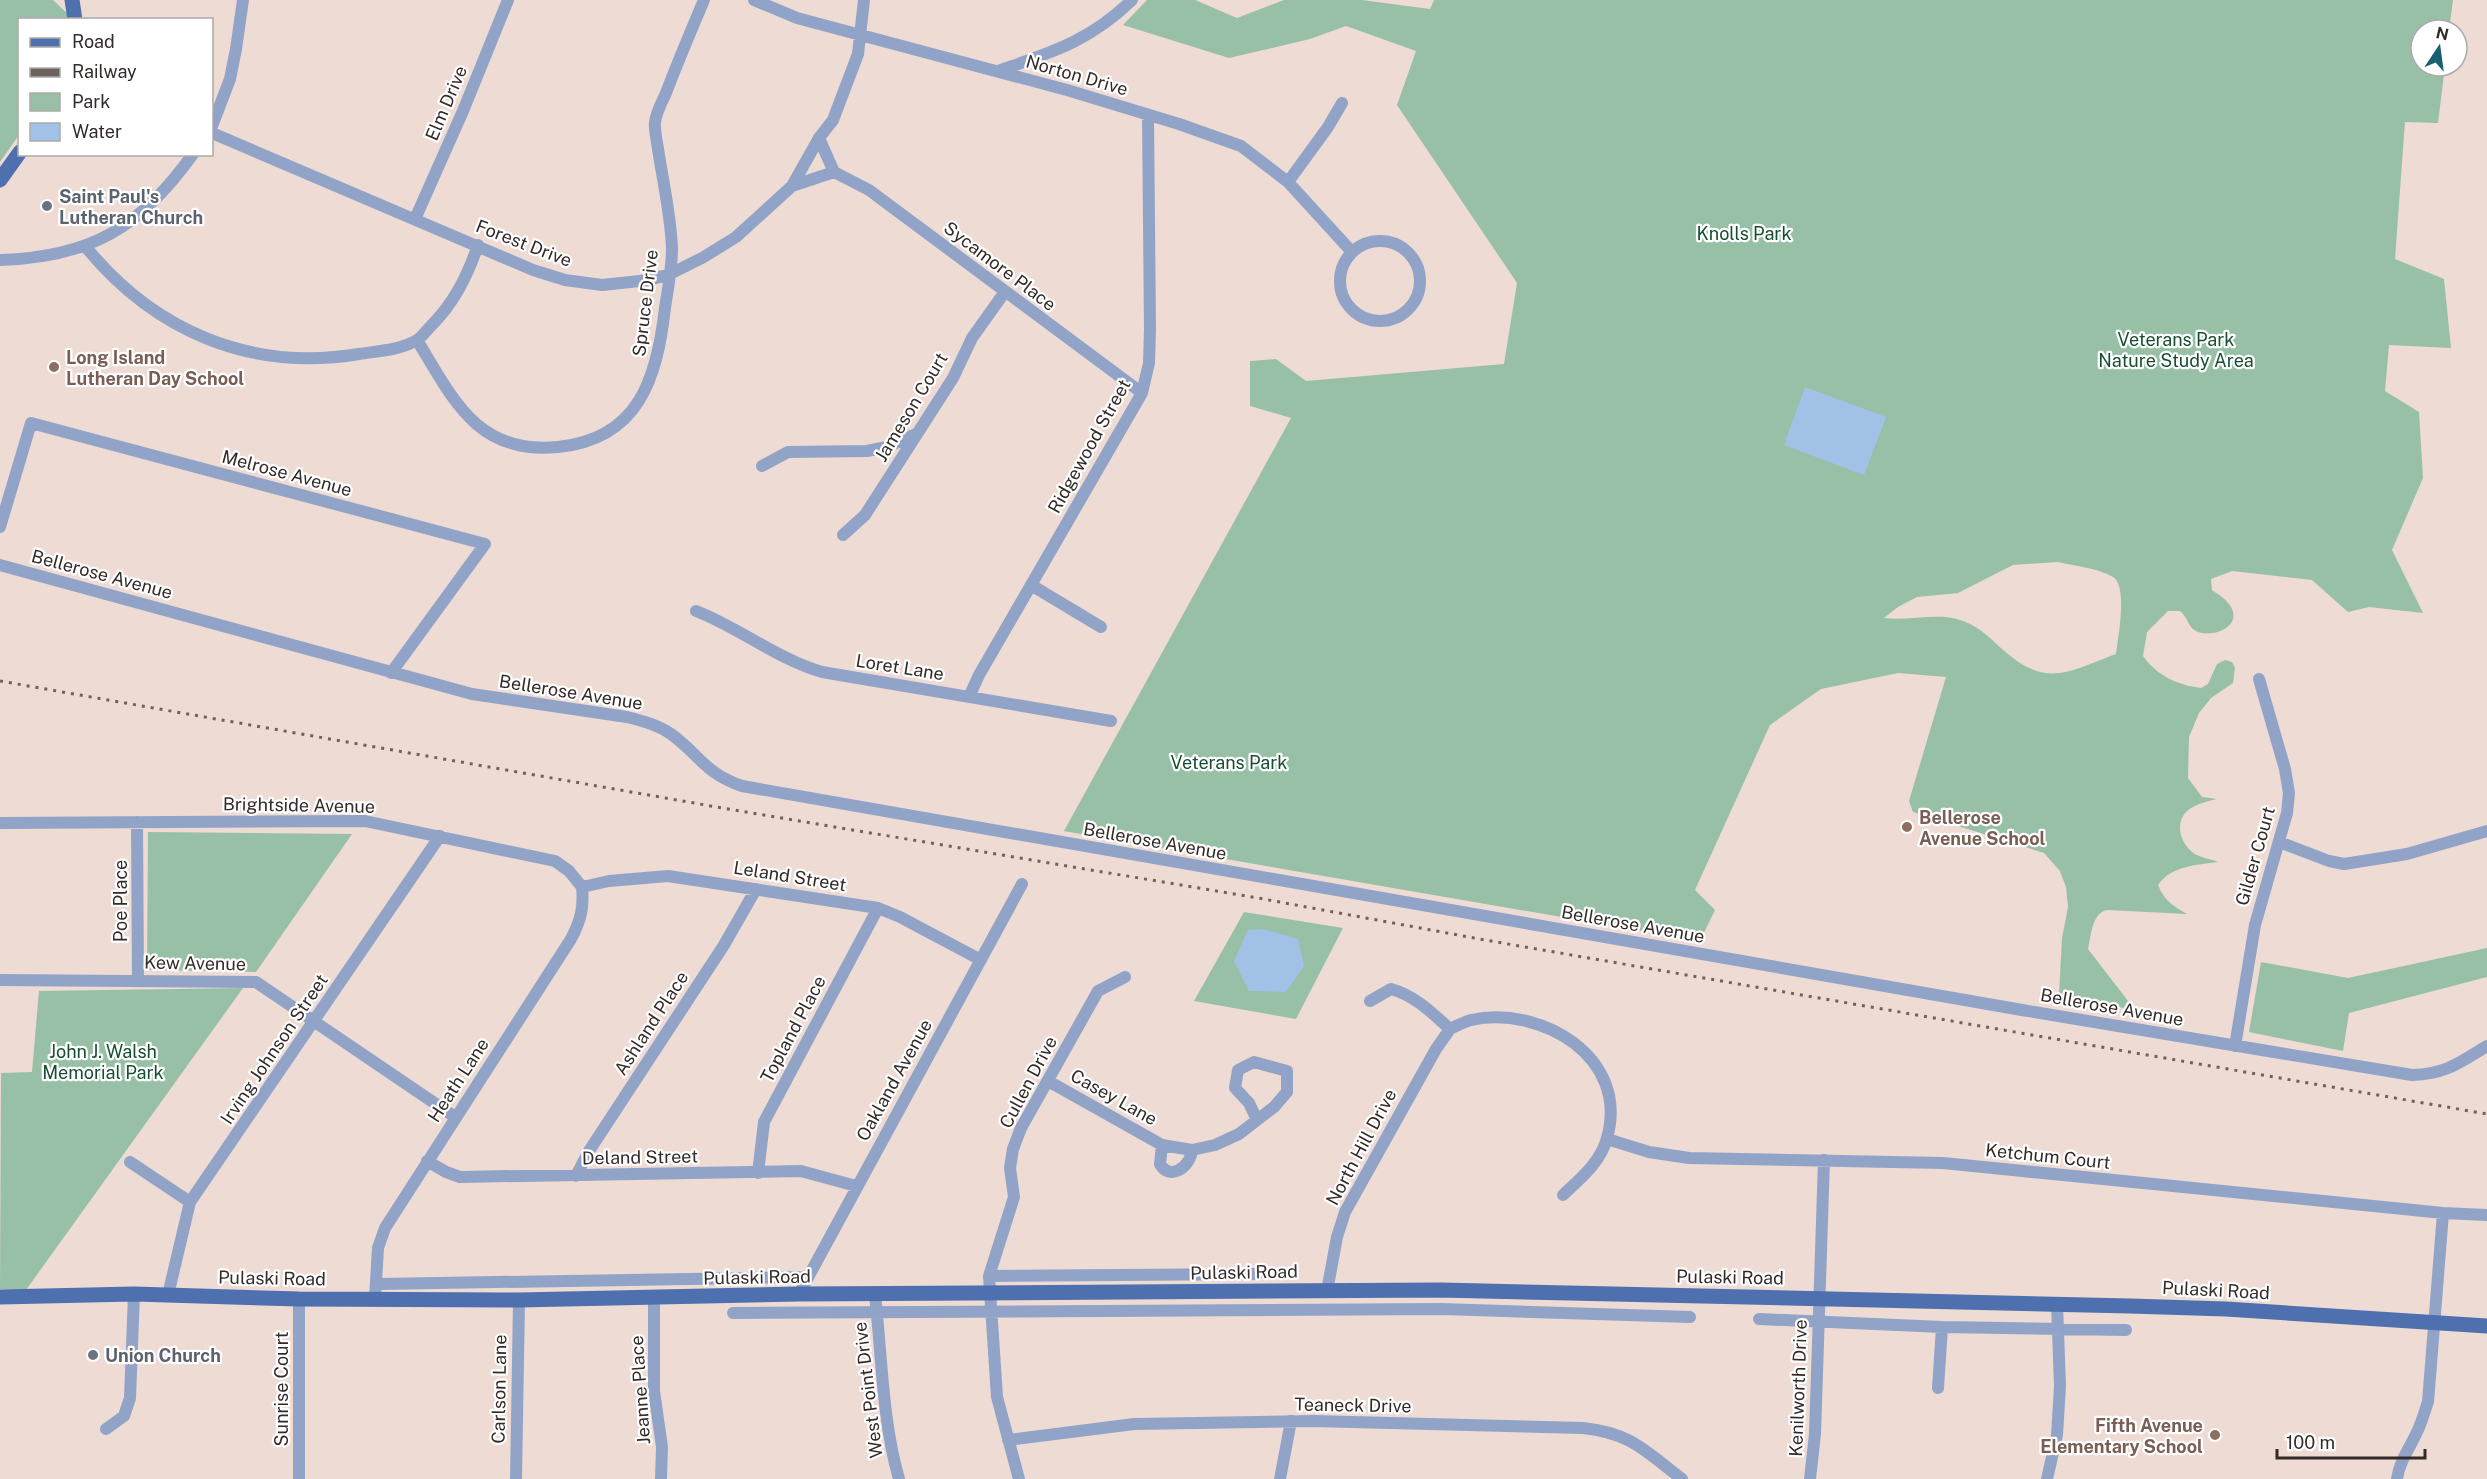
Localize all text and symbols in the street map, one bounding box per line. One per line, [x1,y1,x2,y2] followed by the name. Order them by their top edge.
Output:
[18,18,213,156] legend
[2409,18,2469,78] north arrow
[2434,23,2450,45] text: N
[72,31,115,52] text: Road
[1024,50,1130,100] street label: Norton Drive
[72,61,137,82] text: Railway
[421,62,471,144] street label: Elm Drive
[72,91,110,112] text: Park
[72,121,122,142] text: Water
[59,186,203,228] place label: Saint Paul's Lutheran Church
[40,199,54,213] marker: Saint Paul's Lutheran Church
[473,215,575,271] street label: Forest Drive
[940,217,1060,315] street label: Sycamore Place
[1696,223,1792,244] park label: Knolls Park
[628,248,662,358] street label: Spruce Drive
[2098,329,2254,371] park label: Veterans Park Nature Study Area
[66,347,244,389] place label: Long Island Lutheran Day School
[870,349,952,465] street label: Jameson Court
[47,360,61,374] marker: Long Island Lutheran Day School
[1043,375,1135,517] street label: Ridgewood Street
[220,446,354,500] street label: Melrose Avenue
[29,545,175,603] street label: Bellerose Avenue
[854,650,946,684] street label: Loret Lane
[498,670,644,714] street label: Bellerose Avenue
[1171,752,1287,773] park label: Veterans Park
[223,793,375,817] street label: Brightside Avenue
[2231,804,2279,908] street label: Gilder Court
[1919,807,2046,849] place label: Bellerose Avenue School
[1082,818,1228,864] street label: Bellerose Avenue
[1900,820,1914,834] marker: Bellerose Avenue School
[732,857,848,895] street label: Leland Street
[110,860,131,942] street label: Poe Place
[1560,901,1706,947] street label: Bellerose Avenue
[144,952,246,974] street label: Kew Avenue
[610,967,692,1079] street label: Ashland Place
[216,970,332,1128] street label: Irving Johnson Street
[756,972,830,1086] street label: Topland Place
[2039,984,2185,1030] street label: Bellerose Avenue
[852,1016,936,1144] street label: Oakland Avenue
[995,1032,1061,1132] street label: Cullen Drive
[423,1034,493,1126] street label: Heath Lane
[42,1041,164,1083] park label: John J. Walsh Memorial Park
[1067,1065,1161,1129] street label: Casey Lane
[1322,1085,1400,1209] street label: North Hill Drive
[1984,1139,2112,1173] street label: Ketchum Court
[582,1145,698,1169] street label: Deland Street
[1190,1261,1298,1283] street label: Pulaski Road
[703,1266,811,1288] street label: Pulaski Road
[1676,1266,1784,1288] street label: Pulaski Road
[218,1267,326,1289] street label: Pulaski Road
[2162,1277,2270,1303] street label: Pulaski Road
[1785,1319,1811,1457] street label: Kenilworth Drive
[849,1321,887,1459] street label: West Point Drive
[271,1332,292,1446] street label: Sunrise Court
[488,1334,510,1444] street label: Carlson Lane
[626,1335,654,1445] street label: Jeanne Place
[105,1345,221,1366] place label: Union Church
[86,1348,100,1362] marker: Union Church
[1294,1393,1412,1417] street label: Teaneck Drive
[2040,1415,2203,1457] place label: Fifth Avenue Elementary School
[2277,1422,2426,1460] scale bar
[2208,1428,2222,1442] marker: Fifth Avenue Elementary School
[2286,1432,2335,1453] text: 100 m

